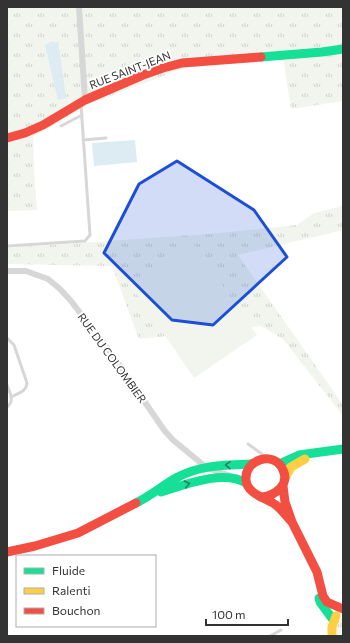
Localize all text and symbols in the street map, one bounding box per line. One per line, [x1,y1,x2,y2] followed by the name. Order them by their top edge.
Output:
[87,48,173,92] street label: RUE SAINT-JEAN
[75,310,150,406] street label: RUE DU COLOMBIER
[225,461,231,469] one-way arrow
[184,481,191,489] one-way arrow
[16,555,156,627] legend
[52,563,85,577] text: Fluide
[52,583,91,597] text: Ralenti
[206,601,288,627] scale bar
[52,603,100,617] text: Bouchon
[212,607,246,621] text: 100 m

